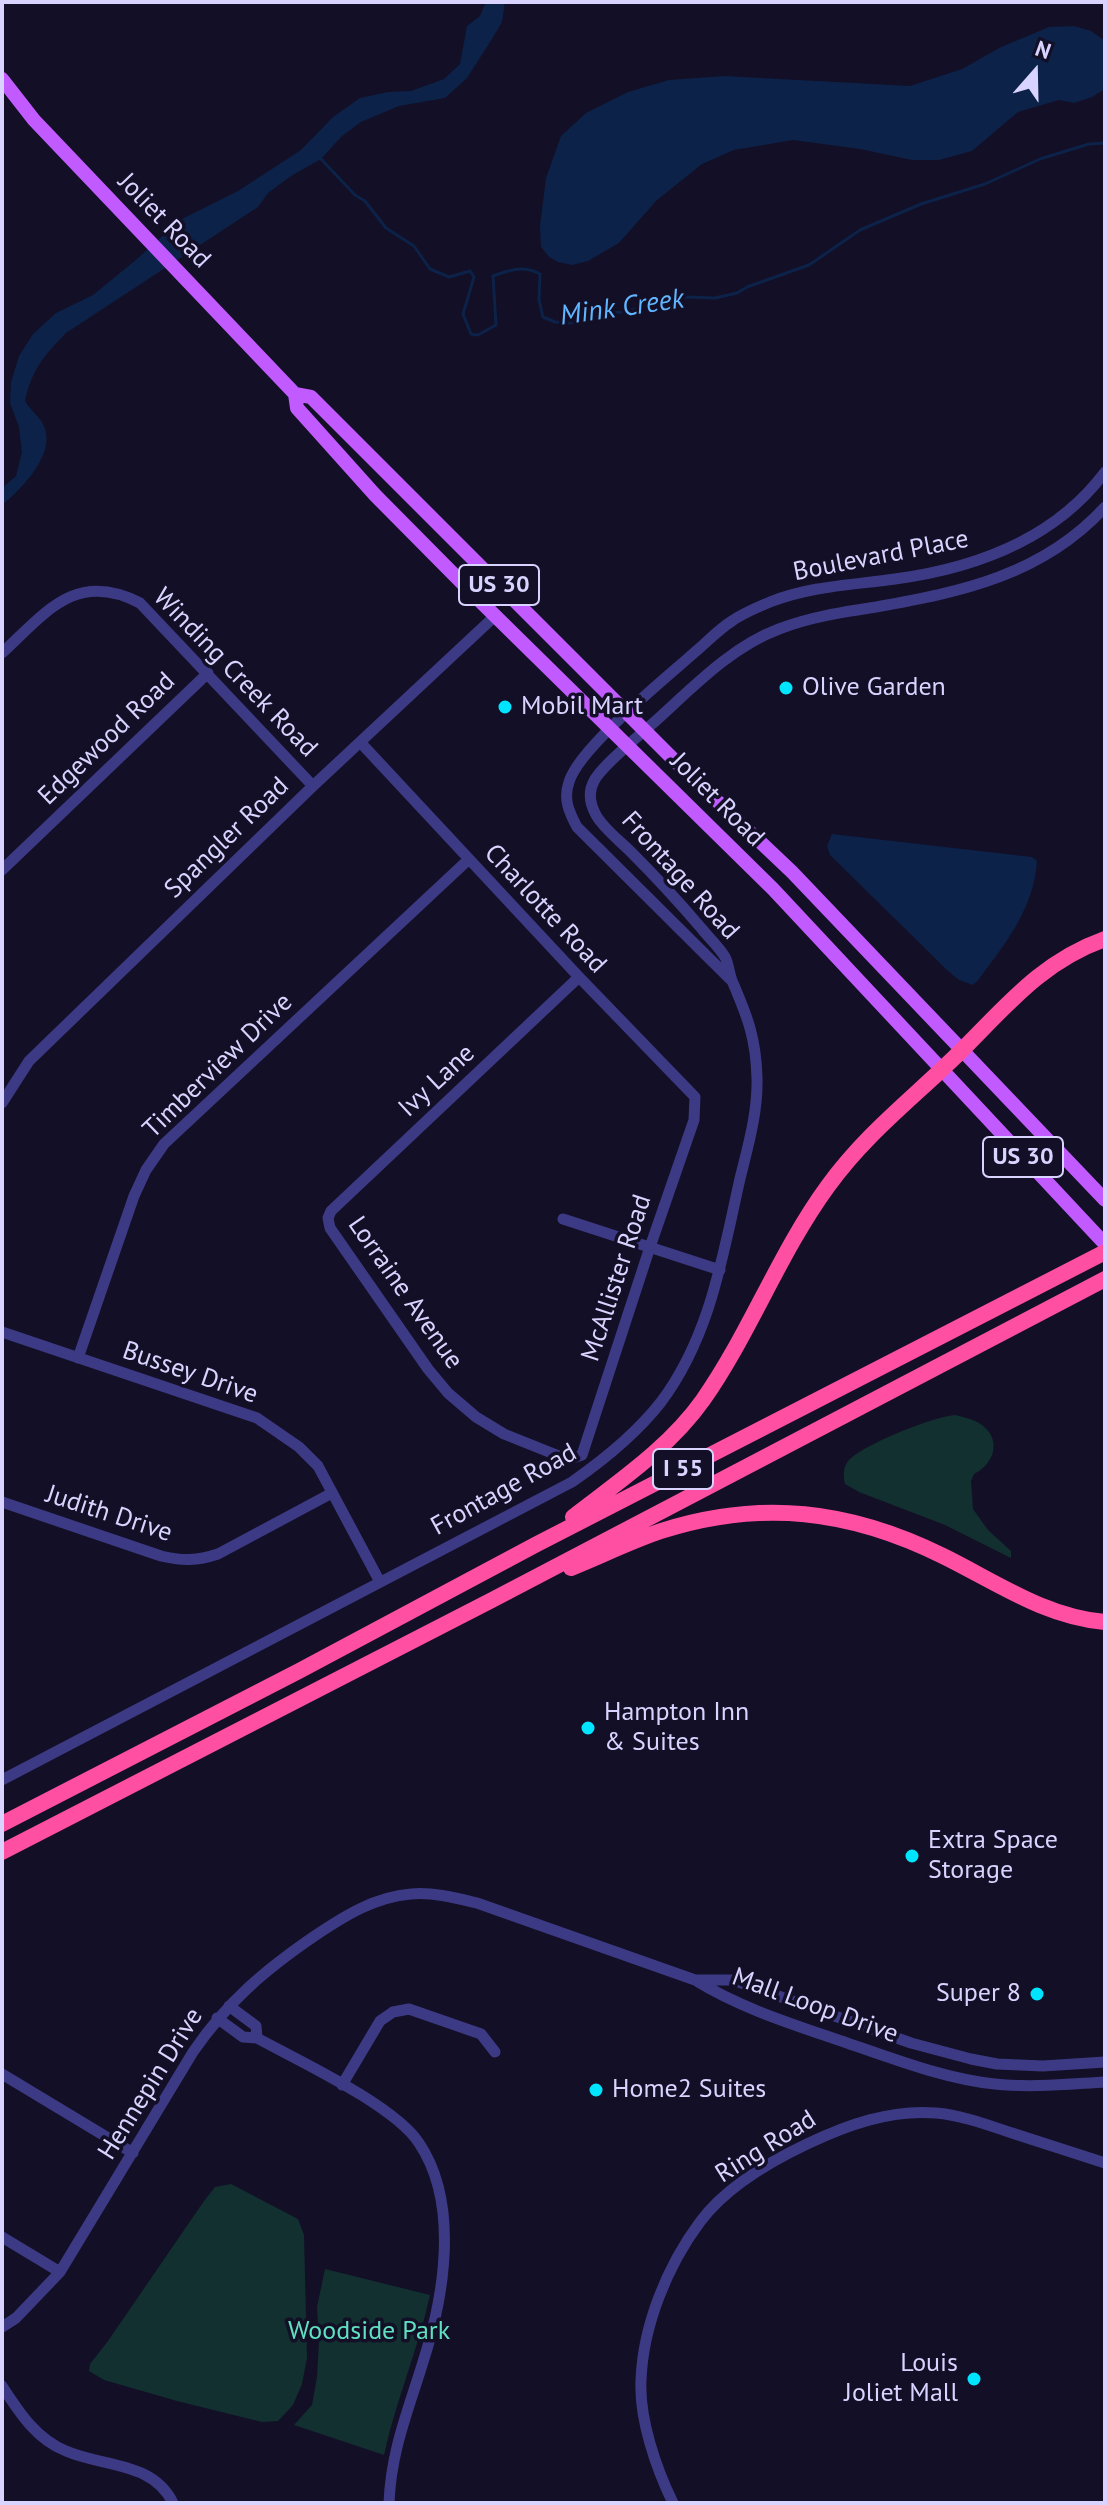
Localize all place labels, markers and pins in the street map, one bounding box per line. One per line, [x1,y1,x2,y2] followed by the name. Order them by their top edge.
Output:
[802,672,946,704] place label: Olive Garden
[777,679,795,697] marker: Olive Garden
[521,691,643,723] place label: Mobil Mart
[496,698,514,716] marker: Mobil Mart
[604,1697,749,1758] place label: Hampton Inn & Suites
[579,1719,597,1737] marker: Hampton Inn & Suites
[928,1825,1058,1886] place label: Extra Space Storage
[903,1847,921,1865] marker: Extra Space Storage
[936,1978,1021,2010] place label: Super 8
[1028,1985,1046,2003] marker: Super 8
[612,2074,766,2106] place label: Home2 Suites
[587,2081,605,2099] marker: Home2 Suites
[844,2348,958,2410] place label: Louis Joliet Mall
[965,2370,983,2388] marker: Louis Joliet Mall

